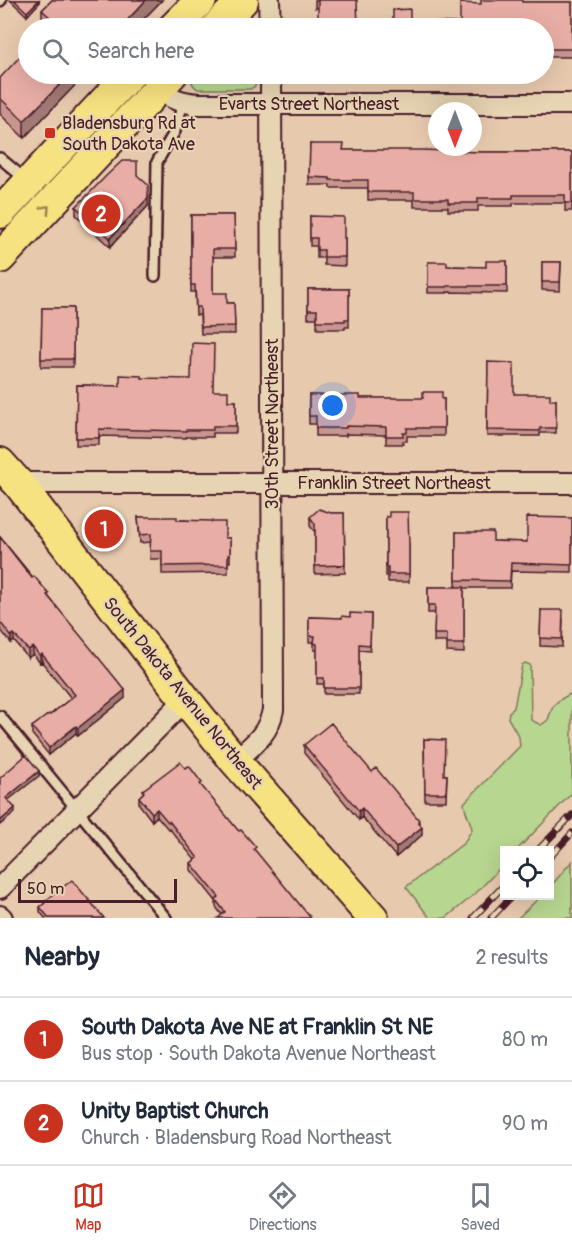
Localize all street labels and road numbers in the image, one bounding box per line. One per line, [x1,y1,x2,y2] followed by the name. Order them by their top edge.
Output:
[219,93,400,116] street label: Evarts Street Northeast
[261,338,284,510] street label: 30th Street Northeast
[297,472,491,495] street label: Franklin Street Northeast
[98,592,268,795] street label: South Dakota Avenue Northeast

